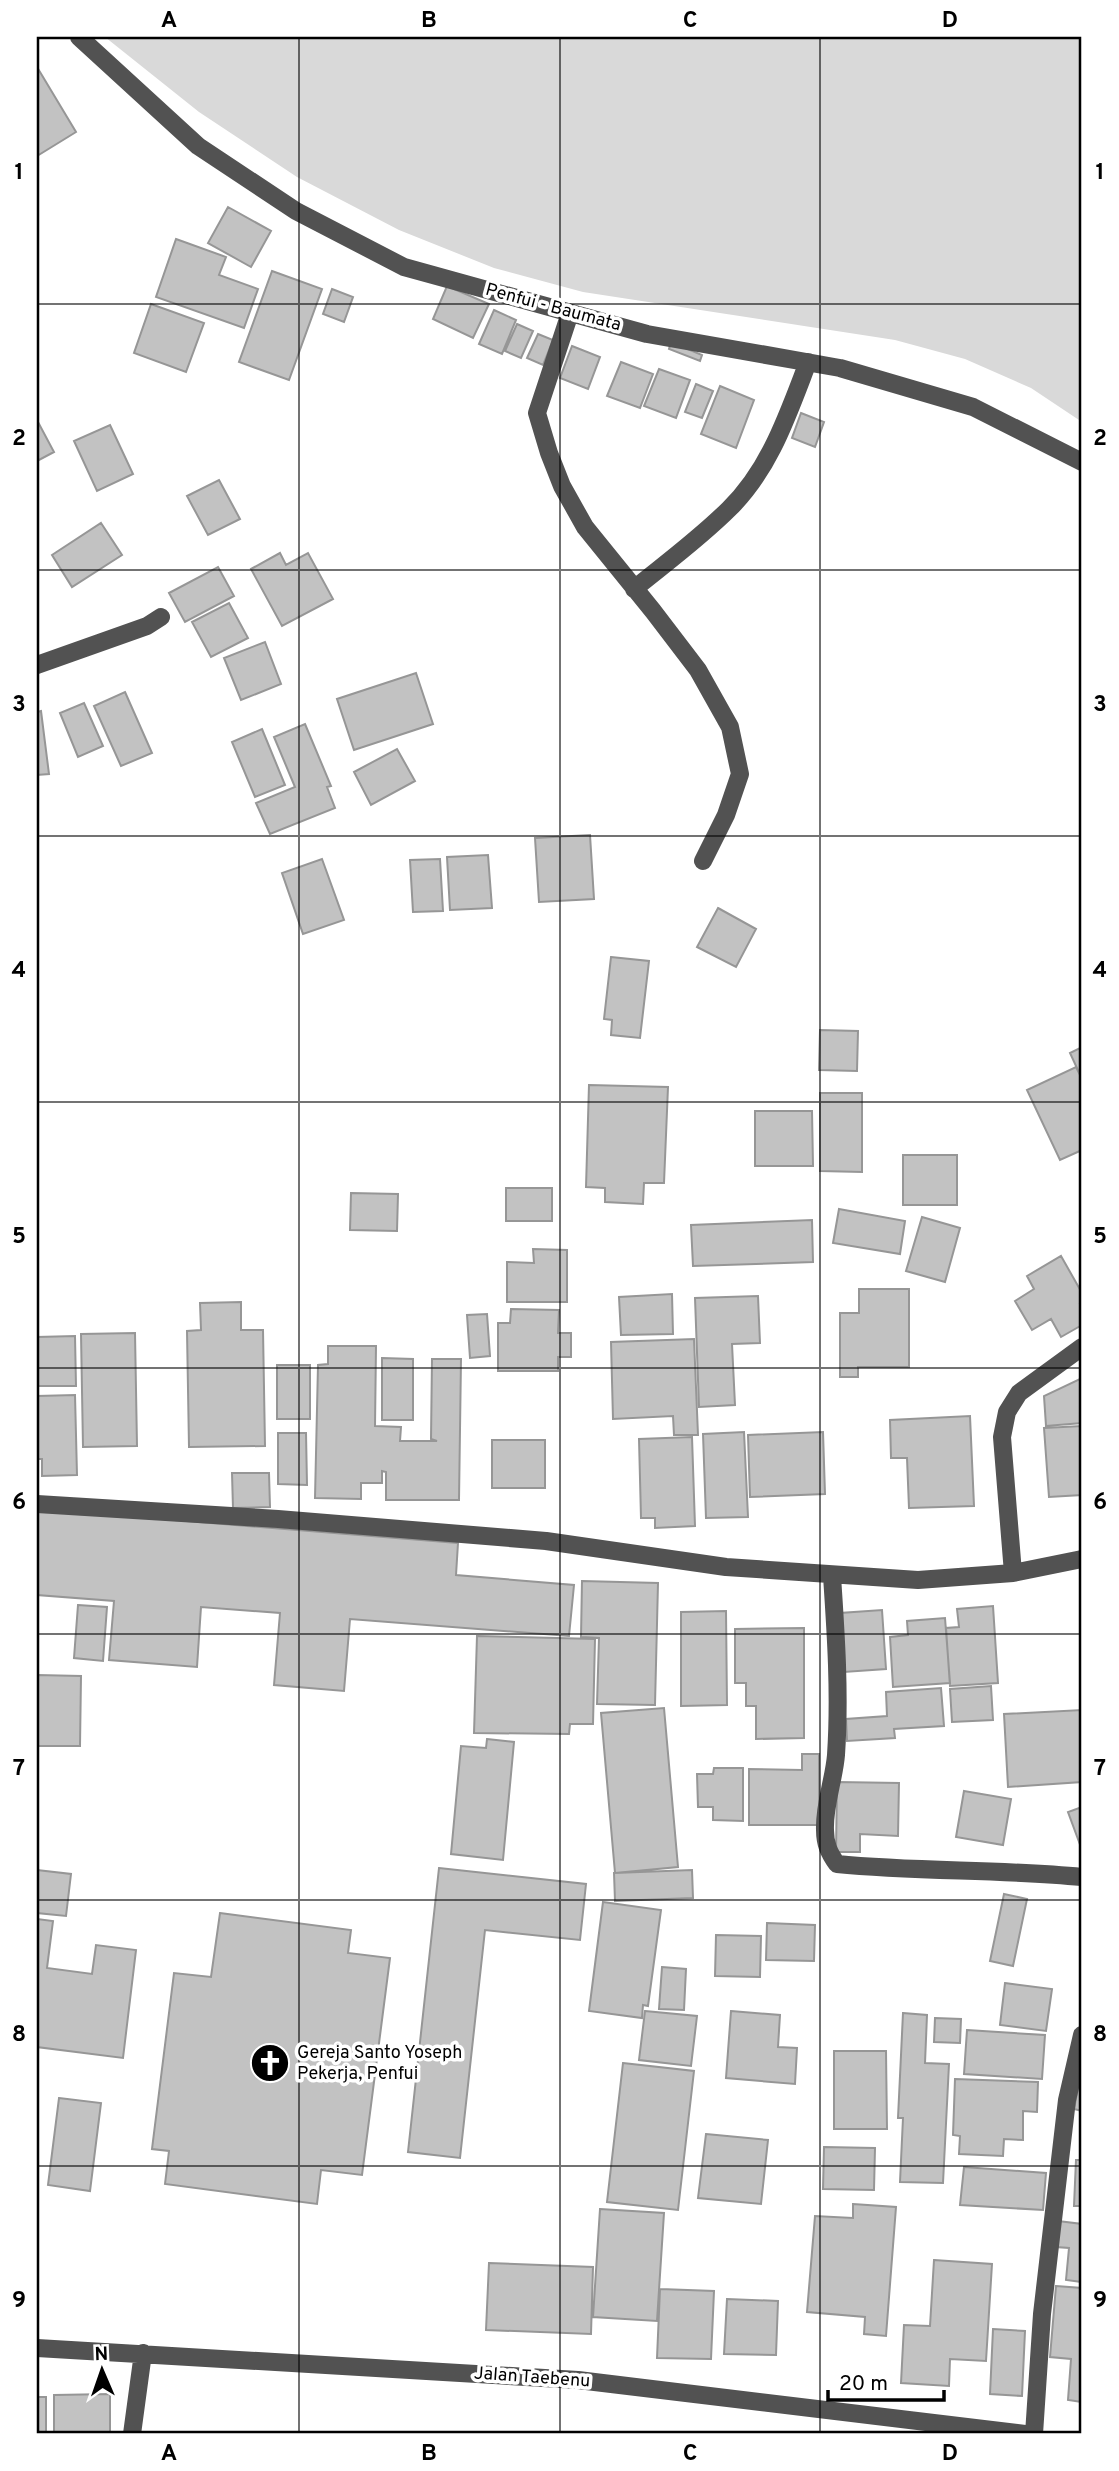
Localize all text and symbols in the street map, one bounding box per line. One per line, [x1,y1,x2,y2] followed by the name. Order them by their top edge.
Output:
[161,7,177,36] text: A
[421,7,437,36] text: B
[683,7,697,36] text: C
[942,7,958,36] text: D
[14,159,24,188] text: 1
[1095,159,1105,188] text: 1
[483,279,623,337] street label: Penfui - Baumata
[12,425,26,454] text: 2
[1093,425,1107,454] text: 2
[12,691,26,720] text: 3
[1093,691,1107,720] text: 3
[12,957,26,986] text: 4
[1093,957,1107,986] text: 4
[12,1223,26,1252] text: 5
[1093,1223,1107,1252] text: 5
[12,1489,26,1518] text: 6
[1093,1489,1107,1518] text: 6
[13,1755,25,1784] text: 7
[1094,1755,1106,1784] text: 7
[12,2021,26,2050] text: 8
[1093,2021,1107,2050] text: 8
[249,2042,291,2084] church icon: Gereja Santo Yoseph Pekerja, Penfui
[297,2042,462,2086] place label: Gereja Santo Yoseph Pekerja, Penfui
[12,2287,26,2316] text: 9
[1093,2287,1107,2316] text: 9
[66,2334,136,2404] north arrow
[94,2343,109,2367] text: N
[828,2359,944,2403] scale bar
[473,2362,591,2394] street label: Jalan Taebenu
[839,2371,888,2398] text: 20 m
[161,2440,177,2469] text: A
[421,2440,437,2469] text: B
[683,2440,697,2469] text: C
[942,2440,958,2469] text: D

